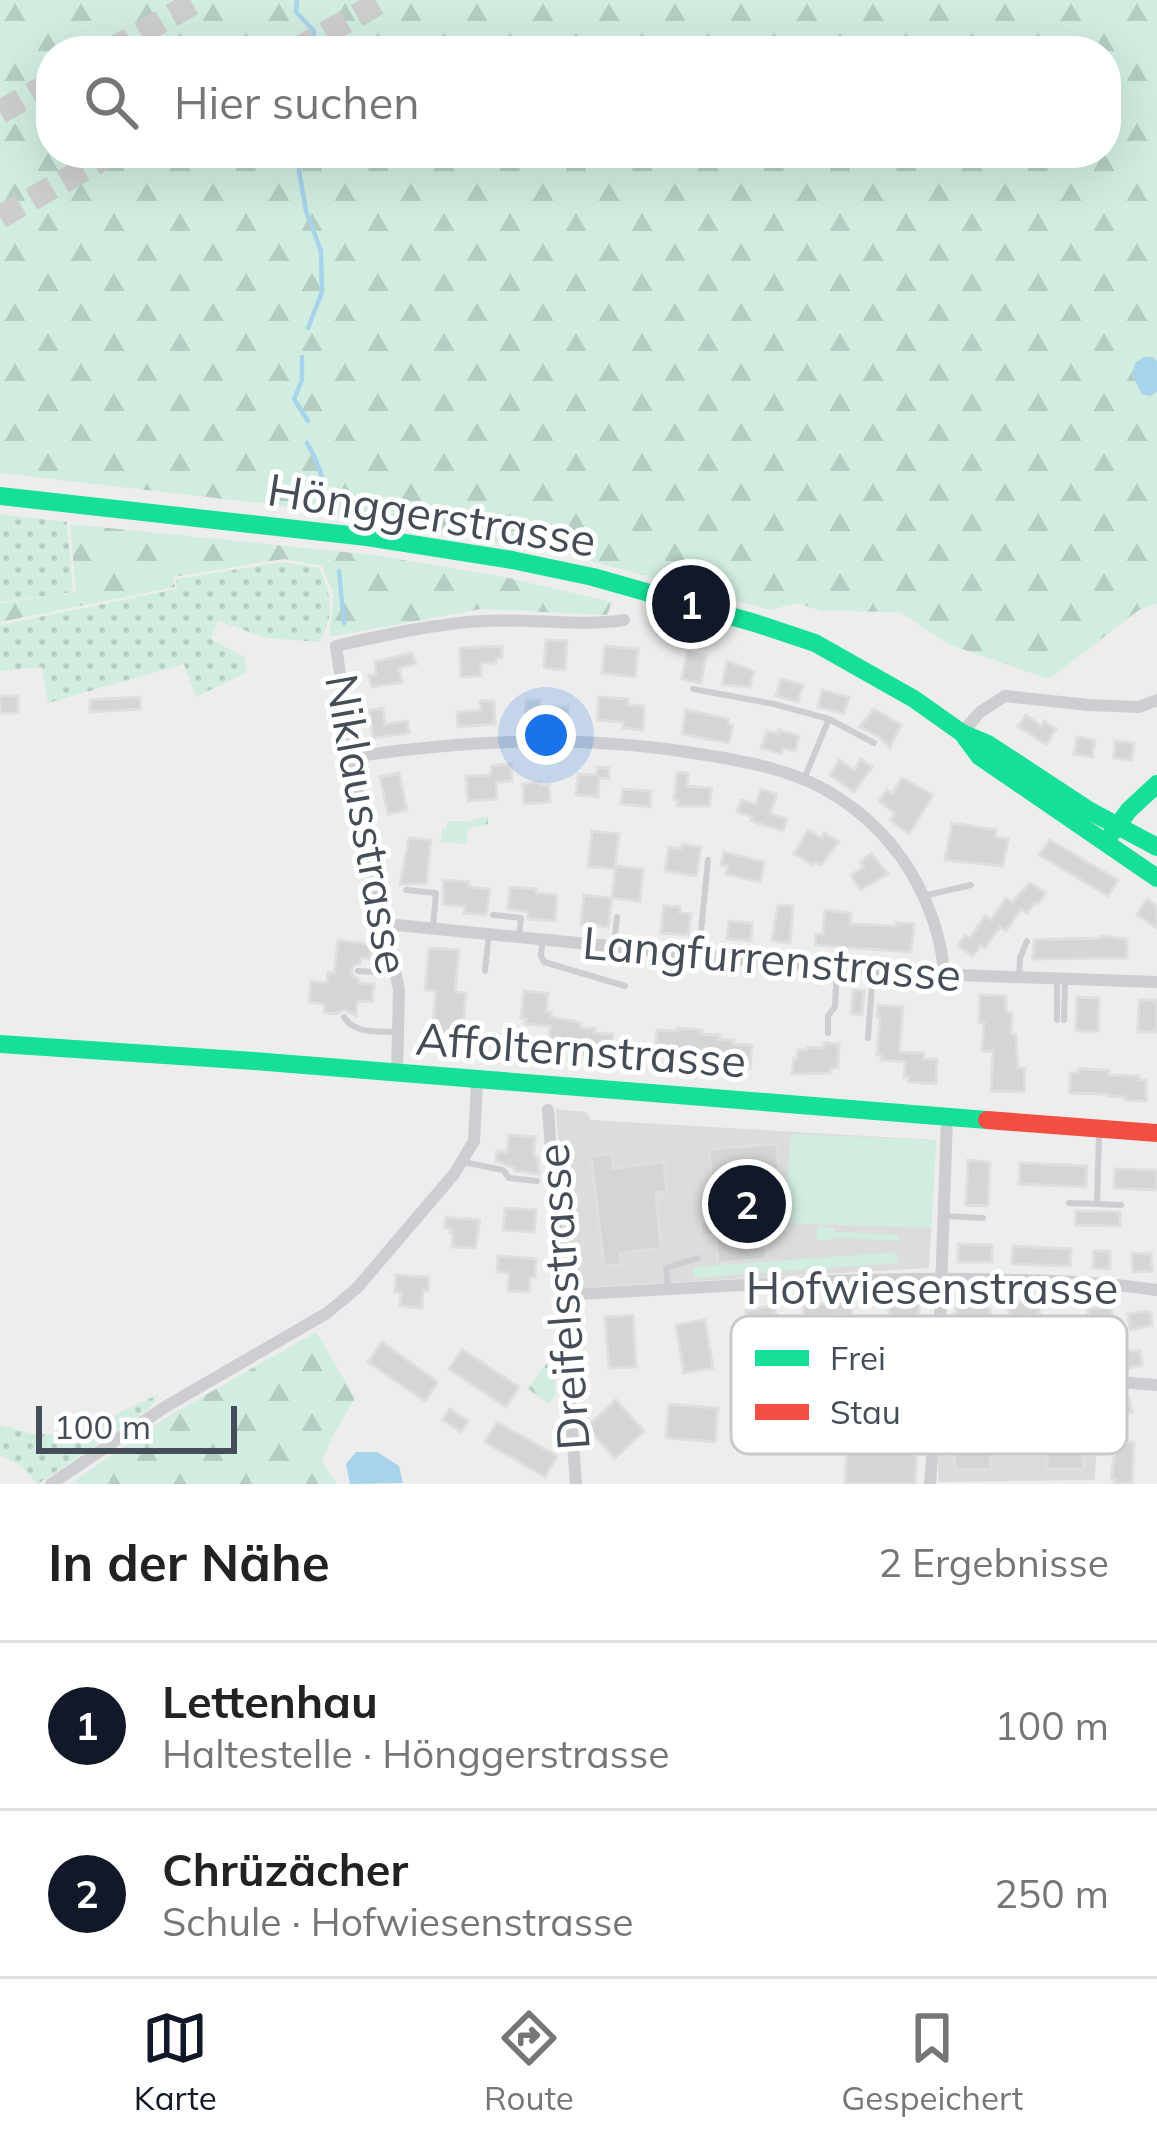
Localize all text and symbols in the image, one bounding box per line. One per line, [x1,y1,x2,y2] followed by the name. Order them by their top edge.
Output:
[36,36,1121,168] search box
[78,69,144,135] icon: search
[174,74,420,130] text: Hier suchen
[264,460,600,568] street label: Hönggerstrasse
[652,559,730,649] pin: 1
[314,670,422,978] street label: Niklausstrasse
[516,705,576,765] your location
[581,914,963,1002] street label: Langfurrenstrasse
[414,1010,748,1088] street label: Affolternstrasse
[523,1142,601,1452] street label: Dreifelsstrasse
[708,1159,786,1249] pin: 2
[746,1259,1118,1315] street label: Hofwiesenstrasse
[731,1316,1127,1454] legend
[830,1337,886,1378] text: Frei
[830,1391,901,1432] text: Stau
[36,1400,237,1453] scale bar
[54,1406,151,1447] text: 100 m
[48,1530,330,1594] text: In der Nähe
[878,1538,1109,1587] text: 2 Ergebnisse
[162,1673,378,1729] text: Lettenhau
[75,1701,99,1750] text: 1
[994,1701,1109,1750] text: 100 m
[162,1729,669,1778] text: Haltestelle · Hönggerstrasse
[162,1841,408,1897] text: Chrüzächer
[75,1869,99,1918] text: 2
[994,1869,1109,1918] text: 250 m
[162,1897,634,1946] text: Schule · Hofwiesenstrasse
[134,2005,217,2118] tab: Karte
[484,2005,574,2118] tab: Route
[841,2005,1023,2118] tab: Gespeichert

